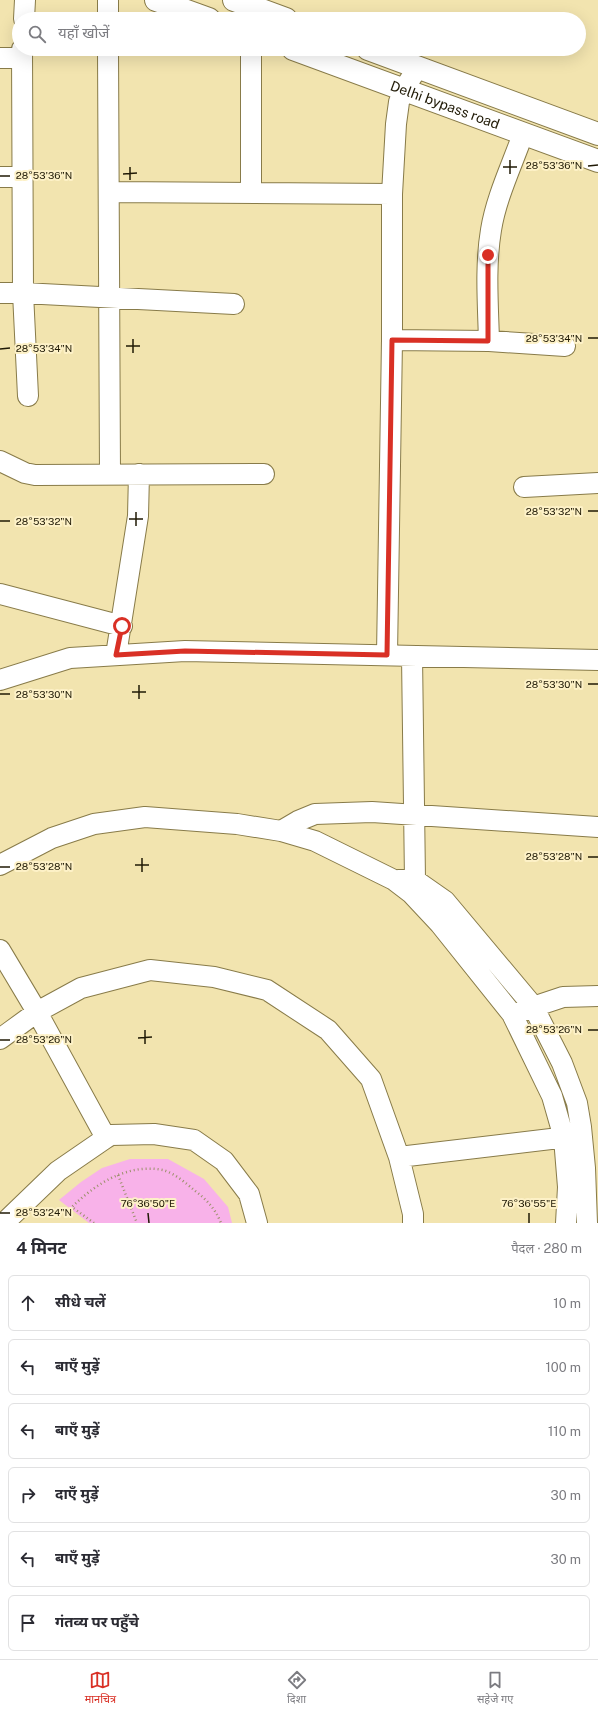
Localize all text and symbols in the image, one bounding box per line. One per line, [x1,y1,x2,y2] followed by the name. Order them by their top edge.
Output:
[12,12,586,56] search box
[26,23,48,45] icon: search
[58,24,109,41] text: यहाँ खोजें
[388,77,502,132] street label: Delhi bypass road
[526,159,582,171] text: 28°53'36"N
[16,169,72,181] text: 28°53'36"N
[479,246,497,264] route end
[526,332,582,344] text: 28°53'34"N
[16,342,72,354] text: 28°53'34"N
[526,505,582,517] text: 28°53'32"N
[16,515,72,527] text: 28°53'32"N
[113,617,131,635] route start
[526,678,582,690] text: 28°53'30"N
[16,688,72,700] text: 28°53'30"N
[526,850,582,862] text: 28°53'28"N
[16,860,72,872] text: 28°53'28"N
[526,1023,582,1035] text: 28°53'26"N
[16,1033,72,1045] text: 28°53'26"N
[121,1197,175,1209] text: 76°36'50"E
[502,1197,556,1209] text: 76°36'55"E
[16,1206,72,1218] text: 28°53'24"N
[16,1238,67,1258] text: 4 मिनट
[511,1241,582,1256] text: पैदल · 280 m
[17,1292,39,1314] icon: ahead
[55,1293,106,1310] text: सीधे चलें
[553,1296,581,1311] text: 10 m
[17,1356,39,1378] icon: left
[55,1357,100,1374] text: बाएँ मुड़ें
[545,1360,581,1375] text: 100 m
[17,1420,39,1442] icon: left
[55,1421,100,1438] text: बाएँ मुड़ें
[548,1424,581,1439] text: 110 m
[17,1484,39,1506] icon: right
[55,1485,99,1502] text: दाएँ मुड़ें
[551,1488,581,1503] text: 30 m
[17,1548,39,1570] icon: left
[55,1549,100,1566] text: बाएँ मुड़ें
[551,1552,581,1567] text: 30 m
[17,1612,39,1634] icon: arrive
[55,1613,139,1630] text: गंतव्य पर पहुँचे
[85,1669,116,1707] tab: मानचित्र
[286,1669,308,1707] tab: दिशा
[477,1669,513,1707] tab: सहेजे गए

